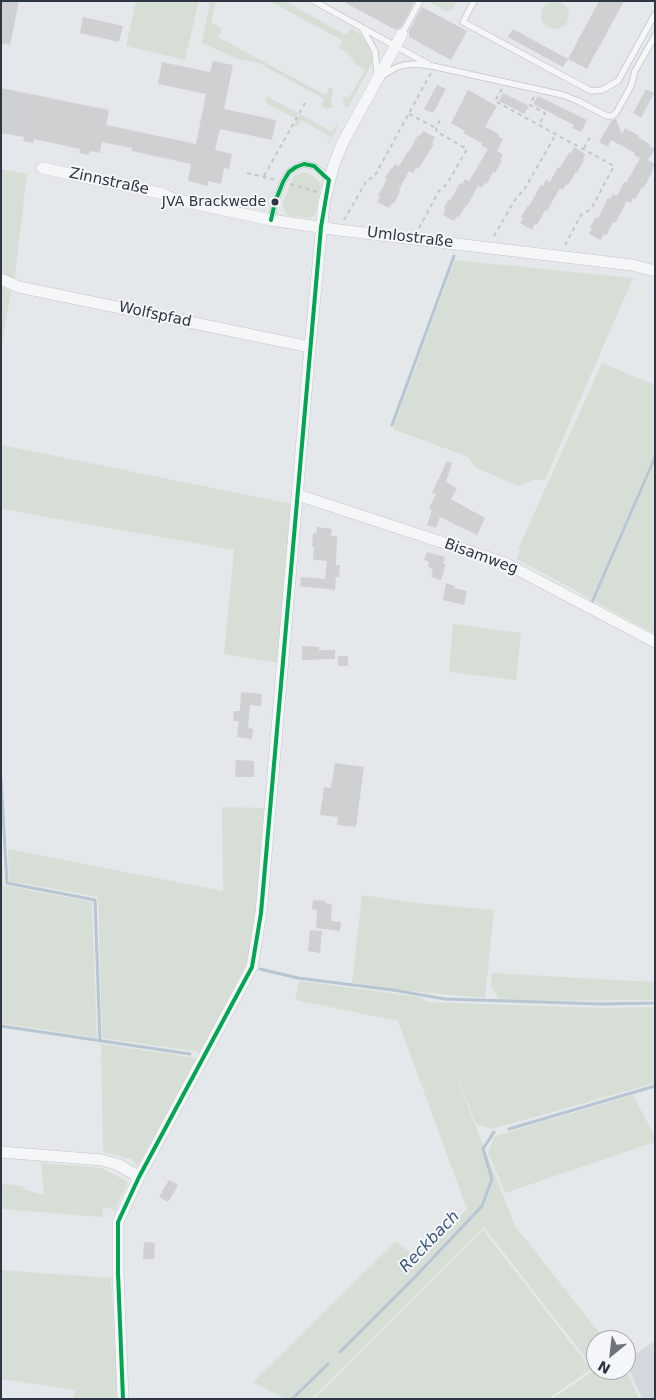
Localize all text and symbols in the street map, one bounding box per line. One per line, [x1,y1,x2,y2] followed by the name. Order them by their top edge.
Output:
[67,165,151,199] street label: Zinnstraße
[162,194,266,210] place label: JVA Brackwede
[270,197,280,207] marker: JVA Brackwede
[366,224,454,252] street label: Umlostraße
[117,299,193,331] street label: Wolfspfad
[442,535,520,579] street label: Bisamweg
[396,1207,464,1277] water label: Reckbach
[586,1330,636,1380] north arrow
[595,1357,613,1377] text: N

